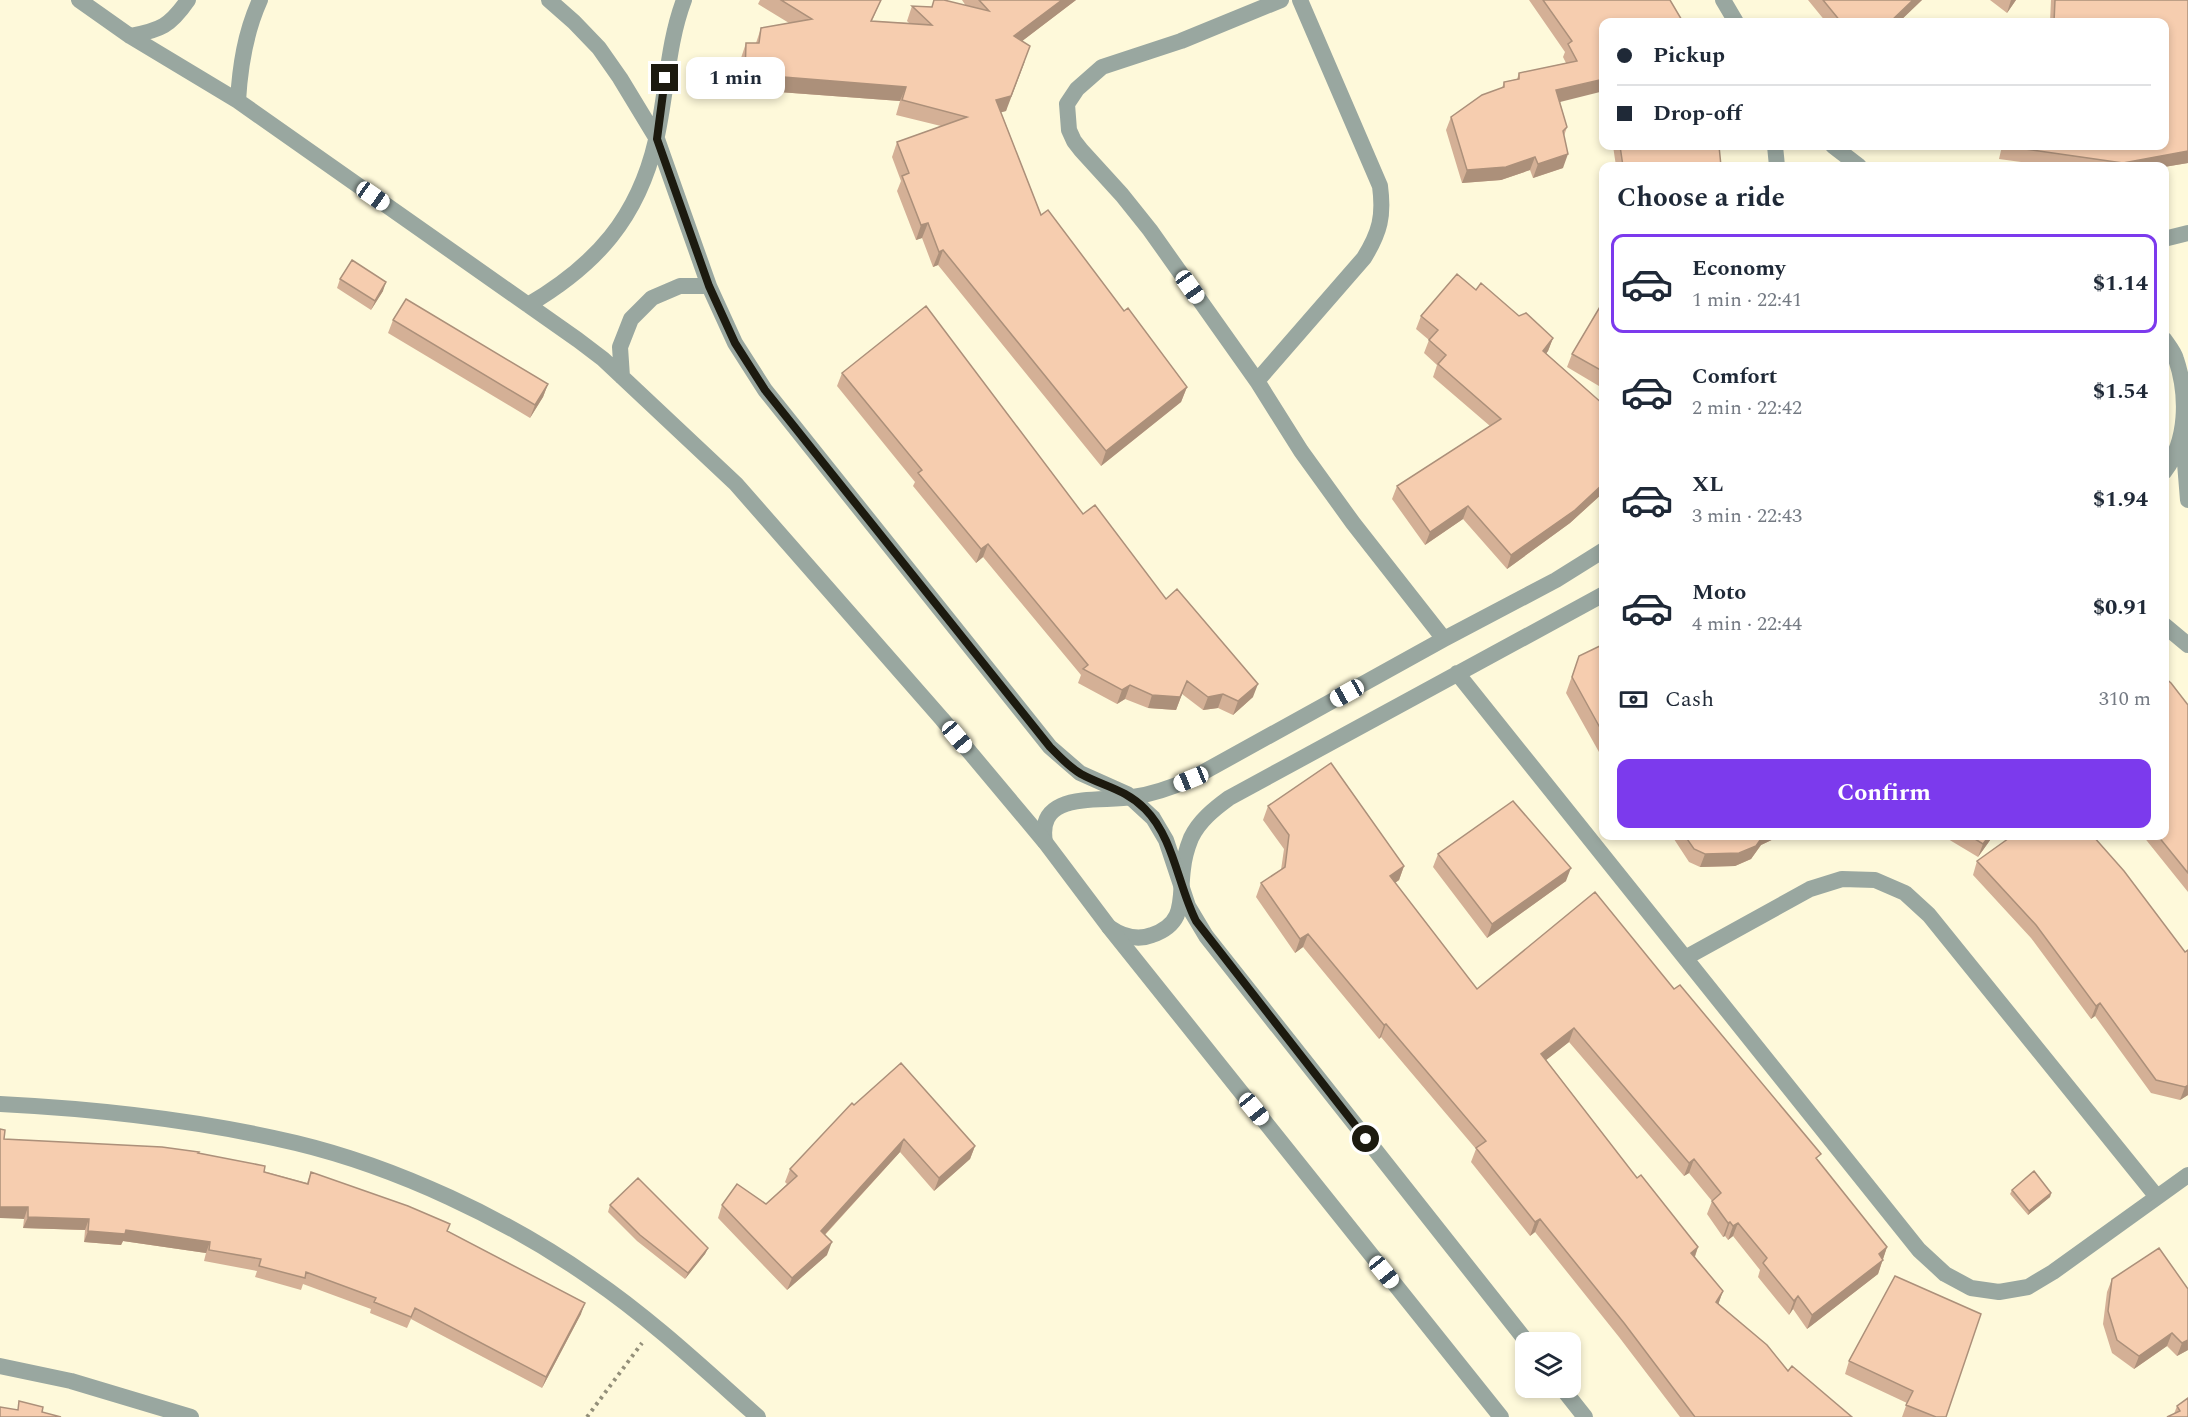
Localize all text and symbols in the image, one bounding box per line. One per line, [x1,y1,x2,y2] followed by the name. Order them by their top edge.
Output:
[1653,39,1725,72] text: Pickup
[686,57,785,99] callout: 1 min
[709,63,762,93] text: 1 min
[651,64,678,91] route end
[1653,97,1742,130] text: Drop-off
[1617,177,1785,219] text: Choose a ride
[353,178,393,214] car
[1692,252,1785,285] text: Economy
[1620,257,1674,311] icon: car
[1172,267,1208,307] car
[2093,267,2148,300] text: $1.14
[1692,285,1802,315] text: 1 min · 22:41
[1692,360,1777,393] text: Comfort
[1620,365,1674,419] icon: car
[2093,375,2148,408] text: $1.54
[1692,393,1802,423] text: 2 min · 22:42
[1692,468,1723,501] text: XL
[1620,473,1674,527] icon: car
[2093,483,2148,516] text: $1.94
[1692,501,1802,531] text: 3 min · 22:43
[1692,576,1746,609] text: Moto
[1620,581,1674,635] icon: car
[2093,591,2148,624] text: $0.91
[1692,609,1802,639] text: 4 min · 22:44
[1327,676,1367,710] car
[1617,683,1650,716] icon: cash
[1665,683,1714,716] text: Cash
[2099,684,2151,714] text: 310 m
[939,717,975,757] car
[1617,759,2151,828] button: Confirm
[1171,764,1211,794] car
[1236,1089,1272,1129] car
[1352,1125,1379,1152] route start
[1366,1252,1402,1292] car
[1515,1332,1581,1398] map controls
[1515,1332,1581,1398] button: layers

